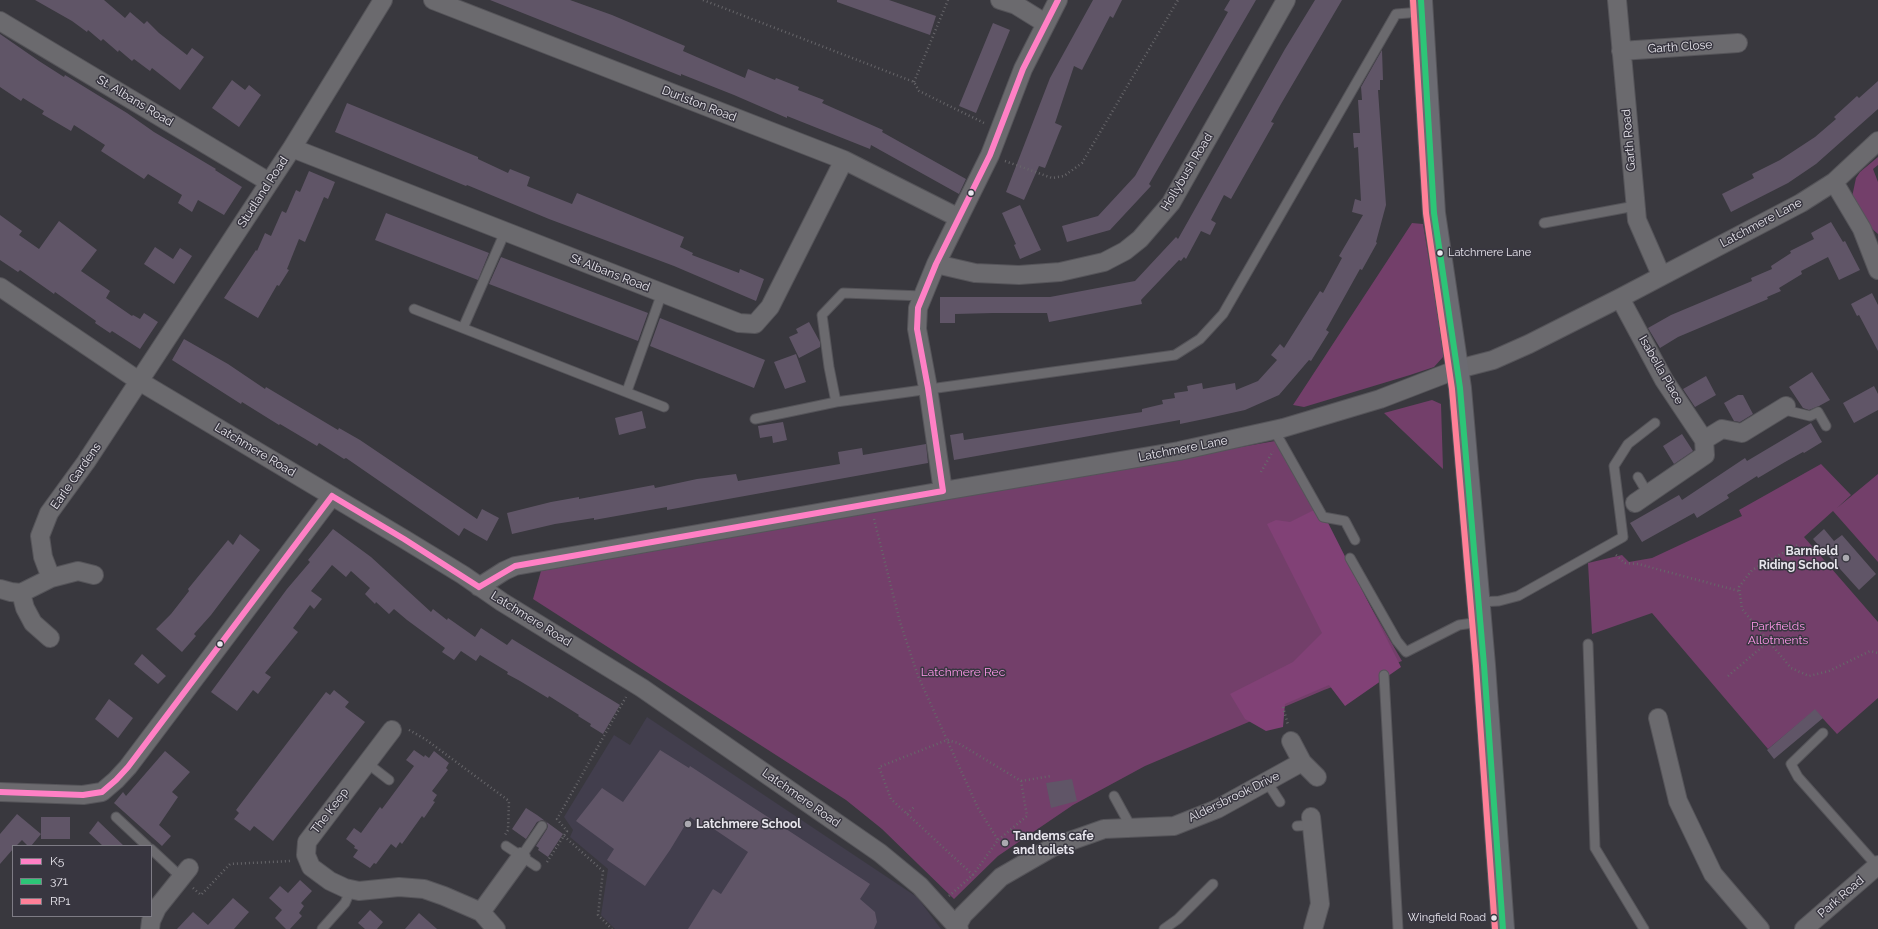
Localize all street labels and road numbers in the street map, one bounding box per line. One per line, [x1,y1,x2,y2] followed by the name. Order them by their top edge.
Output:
[1647,38,1713,56] street label: Garth Close
[94,73,176,129] street label: St. Albans Road
[660,83,738,125] street label: Durlston Road
[1619,108,1639,172] street label: Garth Road
[1158,131,1216,213] street label: Hollybush Road
[235,154,291,230] street label: Studland Road
[1718,195,1804,251] street label: Latchmere Lane
[568,251,652,295] street label: St Albans Road
[1636,333,1686,407] street label: Isabella Place
[212,420,298,480] street label: Latchmere Road
[1137,433,1229,465] street label: Latchmere Lane
[48,440,104,512] street label: Earle Gardens
[488,589,574,649] street label: Latchmere Road
[759,766,843,830] street label: Latchmere Road
[1186,769,1282,825] street label: Aldersbrook Drive
[308,785,352,837] street label: The Keep
[1815,873,1867,921] street label: Park Road

